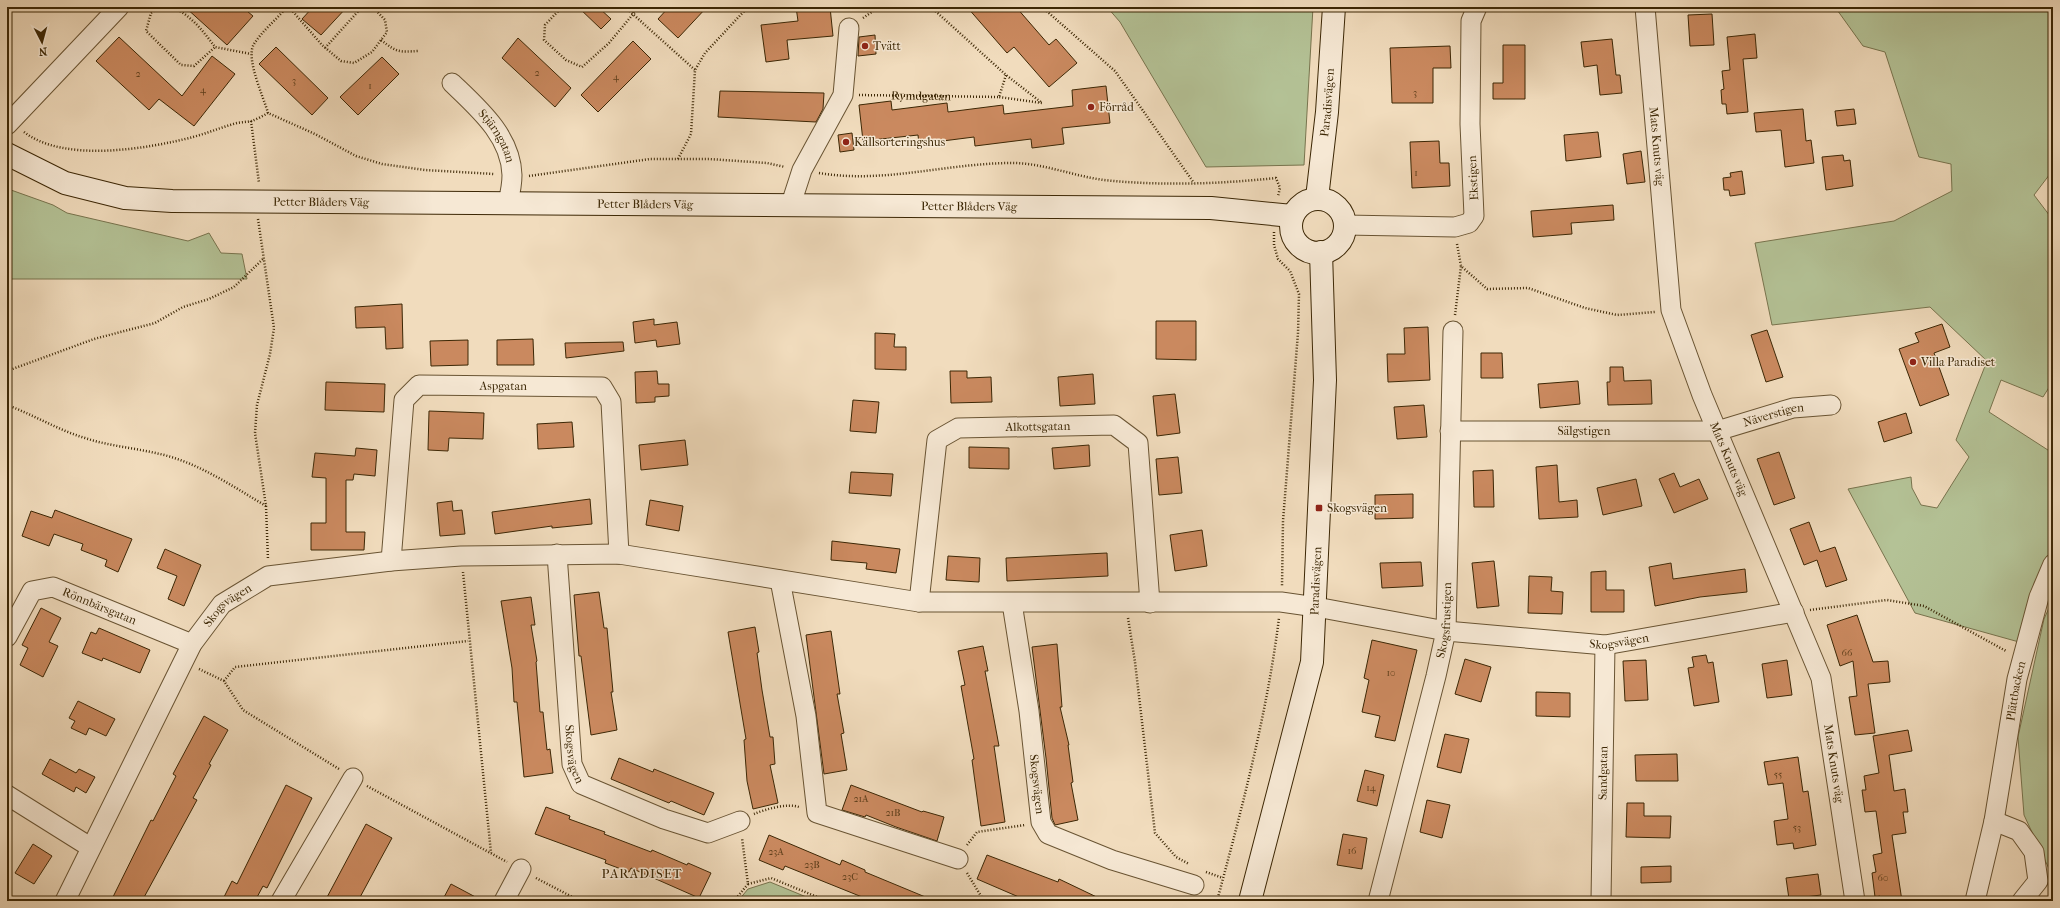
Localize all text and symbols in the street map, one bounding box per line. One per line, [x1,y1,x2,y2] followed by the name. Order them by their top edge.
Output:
[22,22,62,62] north arrow
[873,39,902,53] place label: Tvätt
[860,41,870,51] marker: Tvätt
[38,45,48,58] text: N
[534,67,540,79] house number: 2
[135,68,141,80] house number: 2
[1317,68,1337,138] street label: Paradisvägen
[613,71,620,83] house number: 4
[292,75,296,87] house number: 3
[368,80,372,92] house number: 1
[200,84,207,96] house number: 4
[1413,87,1417,99] house number: 3
[891,88,951,103] street label: Rymdgatan
[1099,100,1134,114] place label: Förråd
[1086,102,1096,112] marker: Förråd
[475,106,517,164] street label: Stjärngatan
[1647,106,1667,187] street label: Mats Knuts väg
[854,135,946,149] place label: Källsorteringshus
[841,137,851,147] marker: Källsorteringshus
[1465,155,1481,201] street label: Ekstigen
[1414,167,1418,179] house number: 1
[273,195,370,209] street label: Petter Blåders Väg
[597,197,694,212] street label: Petter Blåders Väg
[921,199,1018,214] street label: Petter Blåders Väg
[1920,355,1996,369] place label: Villa Paradiset
[1908,357,1918,367] marker: Villa Paradiset
[478,379,527,393] street label: Aspgatan
[1741,400,1804,430] street label: Näverstigen
[1004,419,1070,434] street label: Alkottsgatan
[1707,420,1751,499] street label: Mats Knuts väg
[1557,424,1611,438] street label: Sälgstigen
[1327,501,1387,515] place label: Skogsvägen
[1314,503,1324,513] marker: Skogsvägen
[1307,546,1324,616] street label: Paradisvägen
[200,581,254,630] street label: Skogsvägen
[1433,582,1454,660] street label: Skogsfrustigen
[60,585,139,627] street label: Rönnbärsgatan
[1589,630,1650,652] street label: Skogsvägen
[1842,647,1853,659] house number: 66
[2003,659,2029,722] street label: Plättbacken
[1386,667,1396,679] house number: 10
[1821,723,1847,804] street label: Mats Knuts väg
[562,724,587,786] street label: Skogsvägen
[1596,746,1610,800] street label: Sandgatan
[1027,754,1047,815] street label: Skogsvägen
[1774,769,1782,781] house number: 55
[1366,782,1377,794] house number: 14
[853,793,869,805] house number: 21A
[885,807,901,819] house number: 21B
[1793,822,1801,834] house number: 53
[1348,845,1357,857] house number: 16
[768,846,784,858] house number: 23A
[804,859,820,871] house number: 23B
[602,866,682,881] district label: PARADISET
[842,871,858,883] house number: 23C
[1878,872,1888,884] house number: 60

